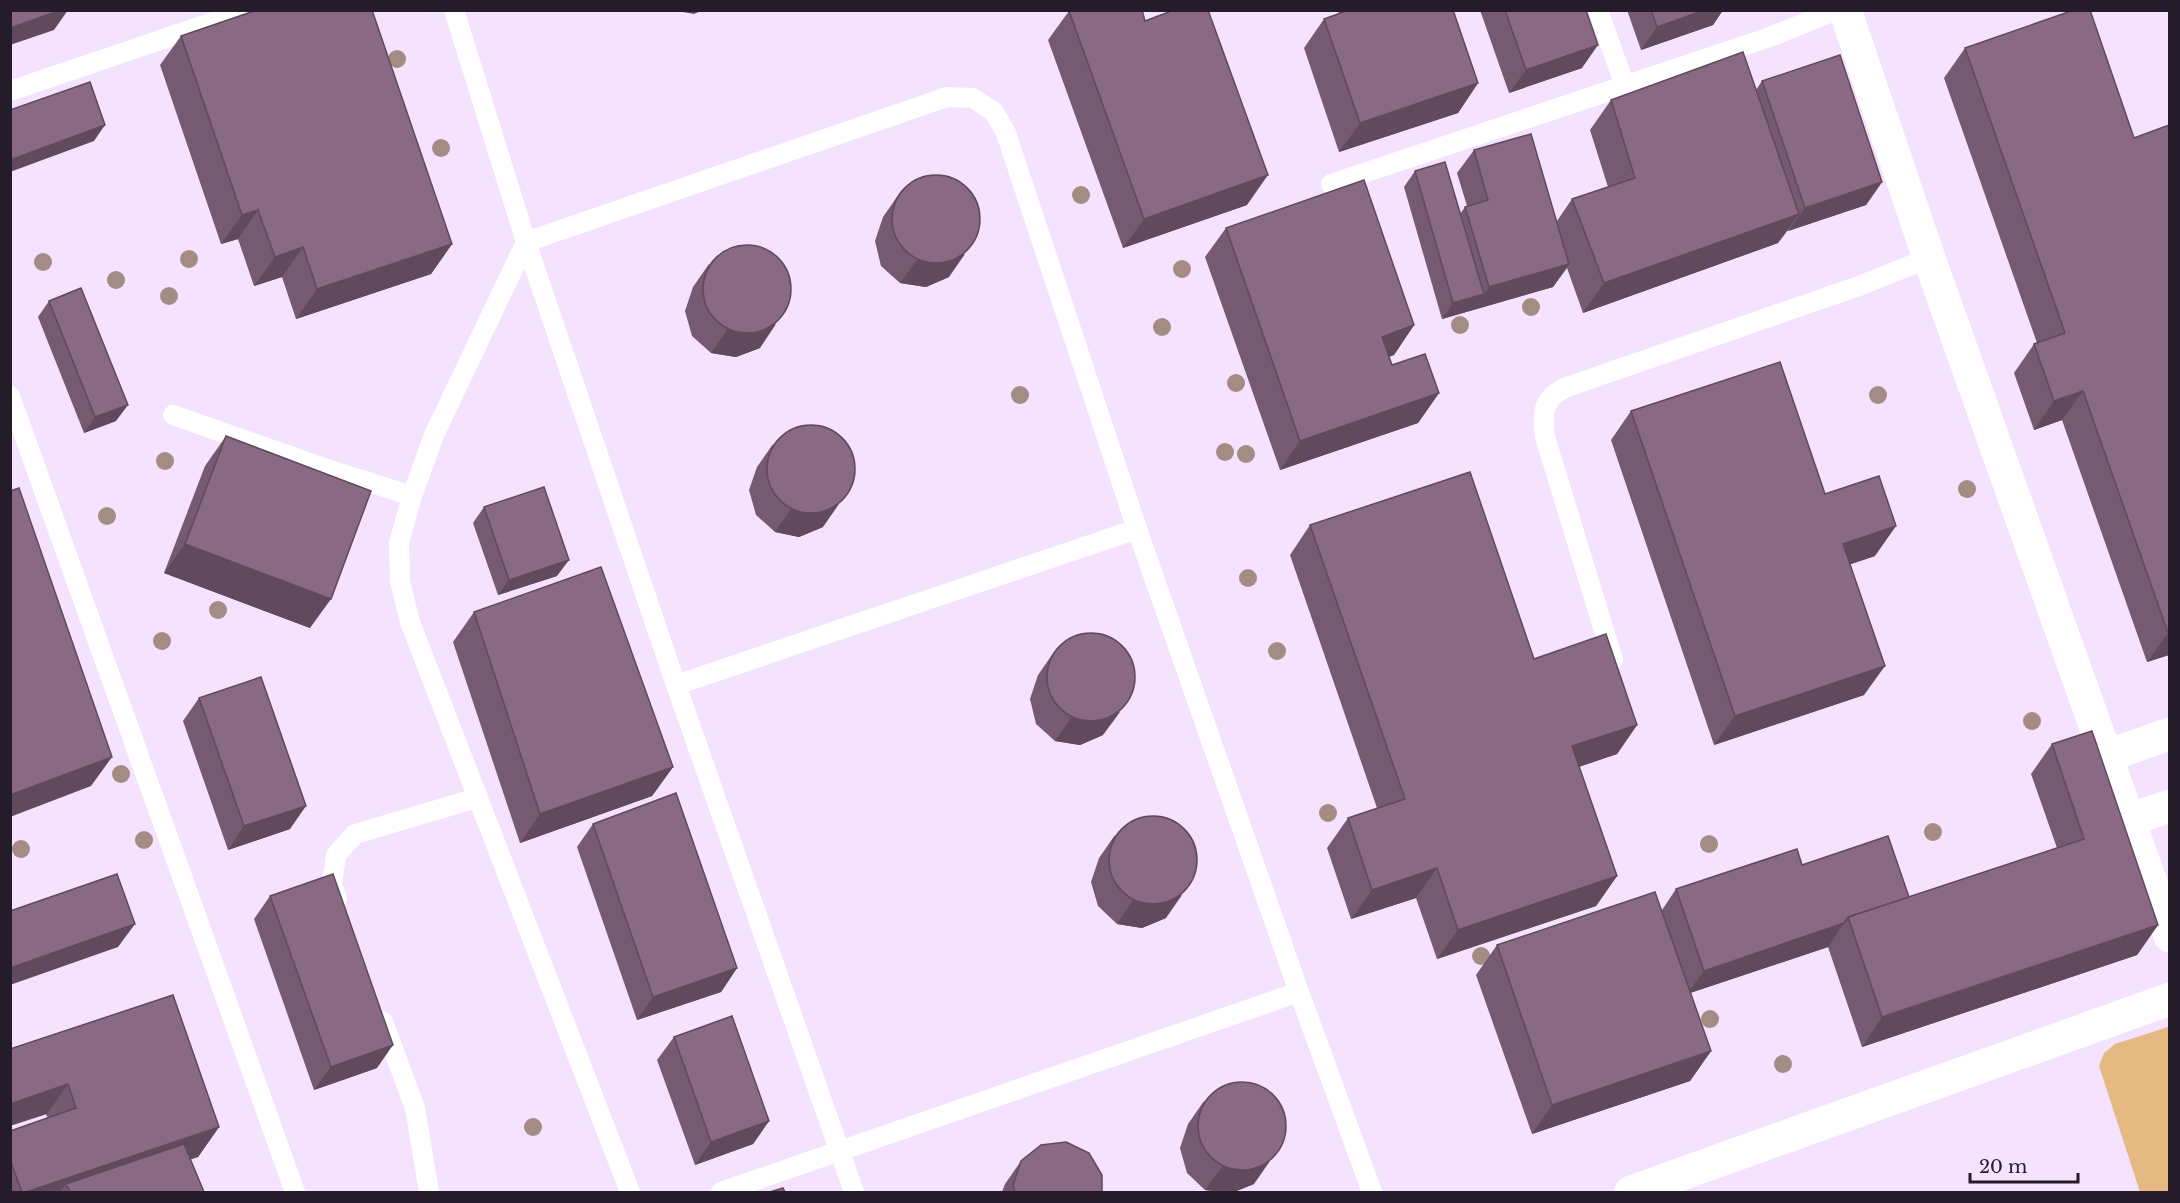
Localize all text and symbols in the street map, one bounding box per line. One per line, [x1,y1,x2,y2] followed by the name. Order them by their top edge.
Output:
[1970,1146,2078,1184] scale bar
[1979,1156,2027,1178] text: 20 m

